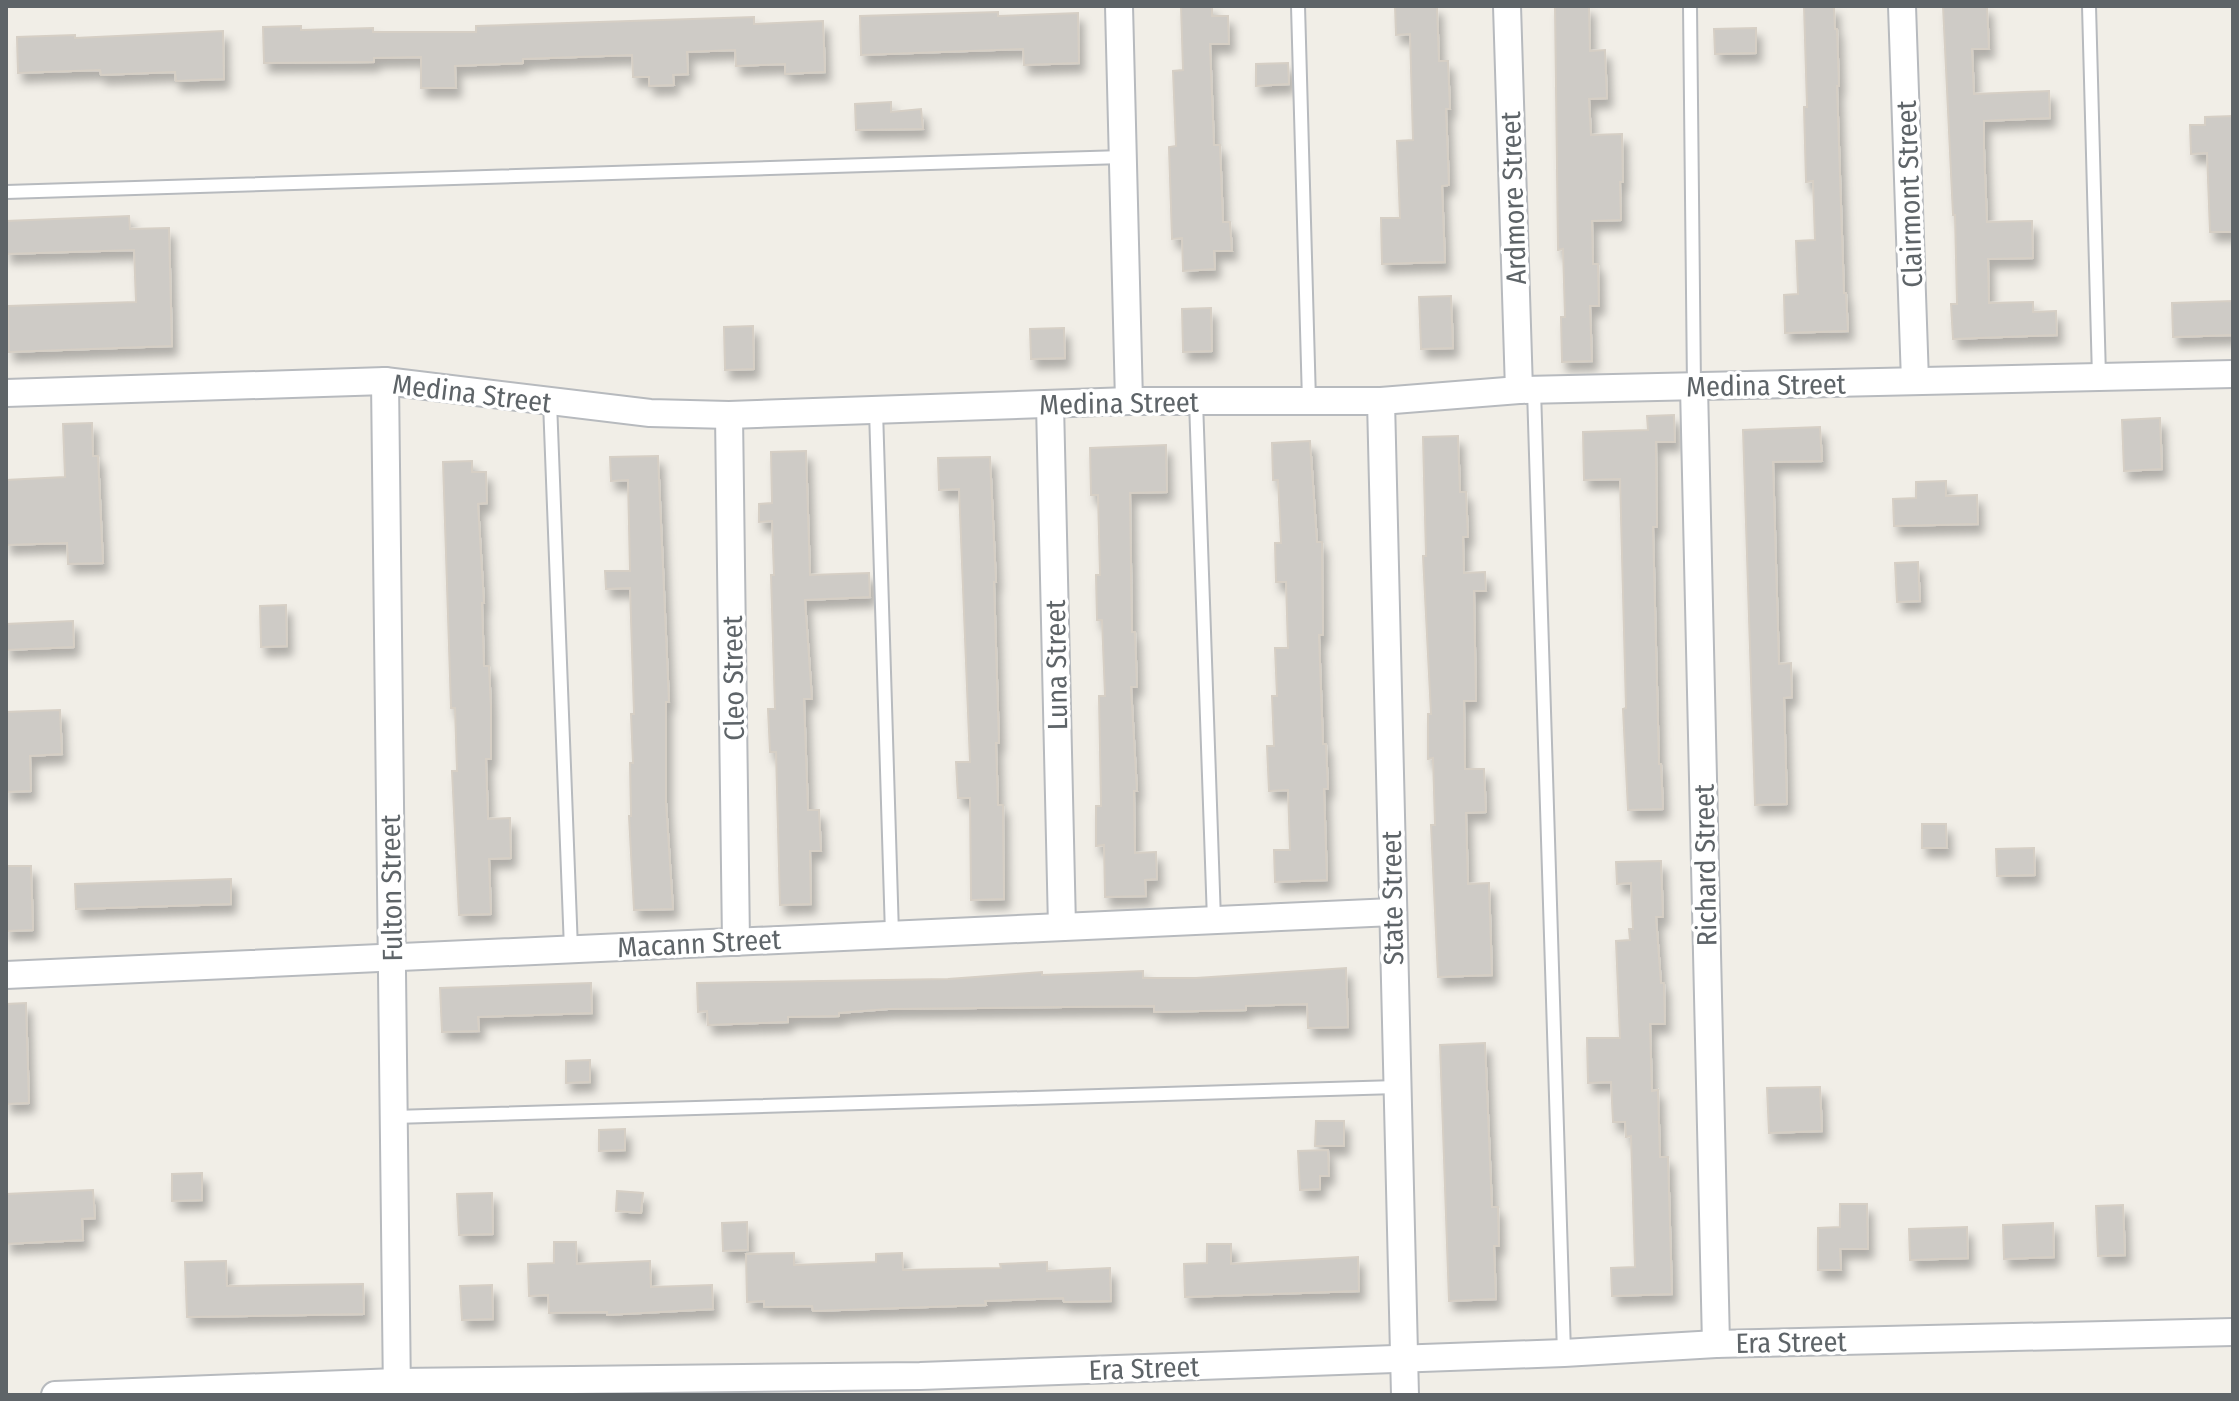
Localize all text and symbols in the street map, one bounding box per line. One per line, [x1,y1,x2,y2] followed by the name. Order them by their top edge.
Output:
[1890,99,1929,288] street label: Clairmont Street
[1494,110,1533,285] street label: Ardmore Street
[391,367,554,420] street label: Medina Street
[1686,368,1847,403] street label: Medina Street
[1039,386,1200,421] street label: Medina Street
[1039,599,1074,731] street label: Luna Street
[716,614,751,741] street label: Cleo Street
[1688,783,1723,946] street label: Richard Street
[374,813,409,962] street label: Fulton Street
[1375,830,1410,966] street label: State Street
[616,923,783,964] street label: Macann Street
[1735,1325,1848,1360] street label: Era Street
[1088,1350,1201,1387] street label: Era Street

